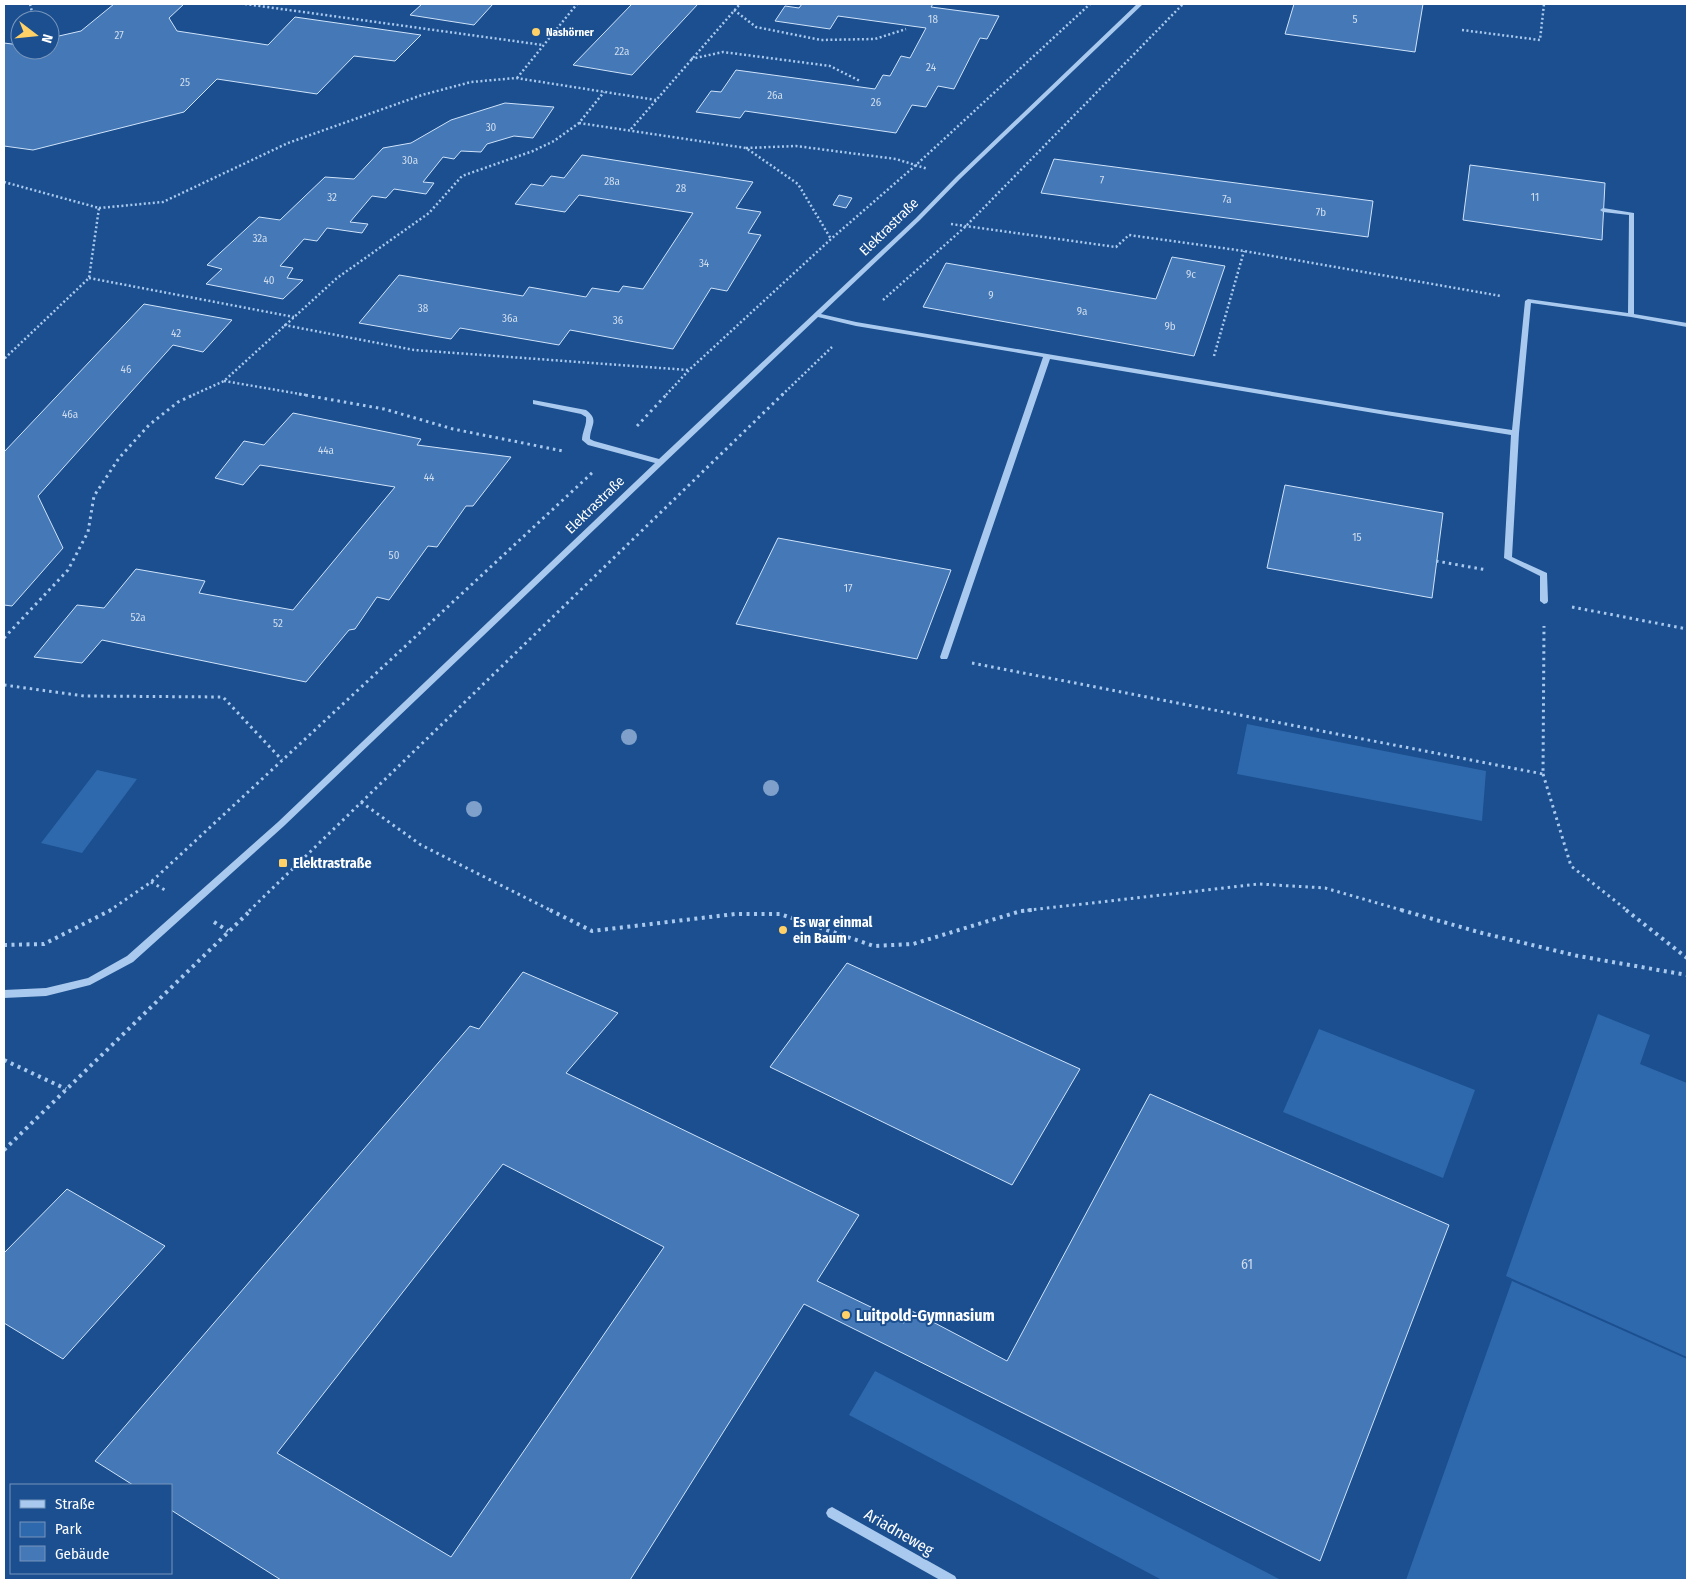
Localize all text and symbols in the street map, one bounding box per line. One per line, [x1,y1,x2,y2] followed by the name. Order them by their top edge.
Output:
[10,10,60,60] north arrow
[928,13,938,26] house number: 18
[1352,13,1358,26] house number: 5
[530,26,542,38] marker: Nashörner
[546,26,595,39] place label: Nashörner
[114,29,124,42] house number: 27
[38,32,56,45] text: N
[614,45,630,58] house number: 22a
[926,61,937,74] house number: 24
[180,76,190,89] house number: 25
[767,89,783,102] house number: 26a
[871,96,882,109] house number: 26
[486,121,497,134] house number: 30
[402,154,418,167] house number: 30a
[1100,174,1105,187] house number: 7
[604,175,620,188] house number: 28a
[676,182,687,195] house number: 28
[327,191,337,204] house number: 32
[1531,191,1539,204] house number: 11
[1222,193,1232,206] house number: 7a
[856,195,922,259] street label: Elektrastraße
[1316,206,1326,219] house number: 7b
[252,232,268,245] house number: 32a
[699,257,710,270] house number: 34
[1186,268,1196,281] house number: 9c
[263,274,275,287] house number: 40
[988,289,994,302] house number: 9
[418,302,429,315] house number: 38
[1077,305,1087,318] house number: 9a
[502,312,518,325] house number: 36a
[613,314,624,327] house number: 36
[1164,320,1176,333] house number: 9b
[171,327,181,340] house number: 42
[121,363,132,376] house number: 46
[62,408,78,421] house number: 46a
[318,444,334,457] house number: 44a
[424,471,435,484] house number: 44
[562,473,628,537] street label: Elektrastraße
[1352,531,1362,544] house number: 15
[389,549,400,562] house number: 50
[844,582,853,595] house number: 17
[130,611,146,624] house number: 52a
[273,617,283,630] house number: 52
[293,855,372,872] place label: Elektrastraße
[277,857,289,869] marker: Elektrastraße
[793,914,873,947] place label: Es war einmal ein Baum
[777,924,789,936] marker: Es war einmal ein Baum
[1241,1256,1253,1273] house number: 61
[856,1306,995,1325] place label: Luitpold-Gymnasium
[840,1309,852,1321] marker: Luitpold-Gymnasium
[10,1484,172,1574] legend
[55,1495,95,1513] text: Straße
[861,1505,937,1560] street label: Ariadneweg
[55,1520,82,1538] text: Park
[55,1545,110,1563] text: Gebäude

